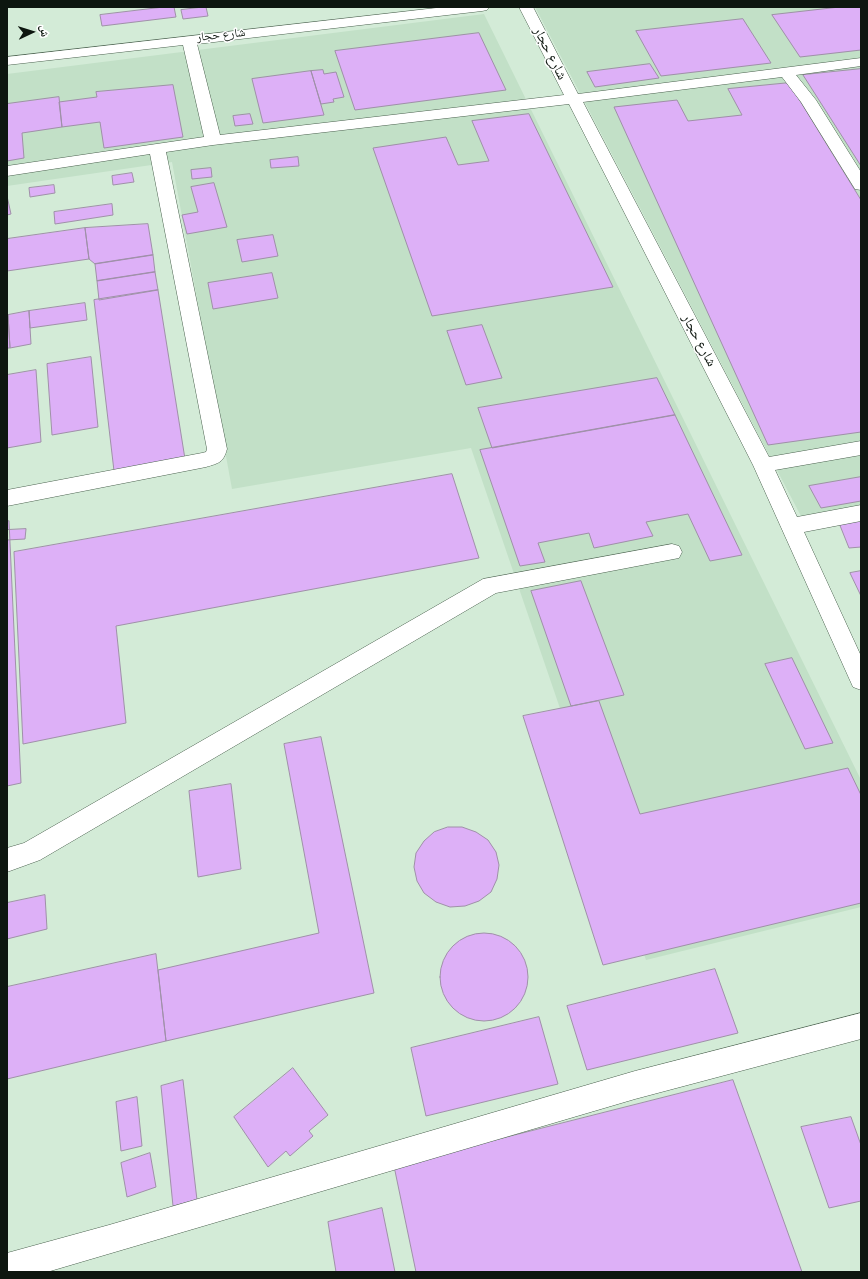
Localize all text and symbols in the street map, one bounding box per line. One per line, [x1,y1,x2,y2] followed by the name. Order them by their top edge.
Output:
[12,12,52,52] north arrow
[37,25,51,37] text: ش
[529,25,569,83] street label: شارع حجار
[196,26,246,46] street label: شارع حجار
[677,312,719,370] street label: شارع حجار

